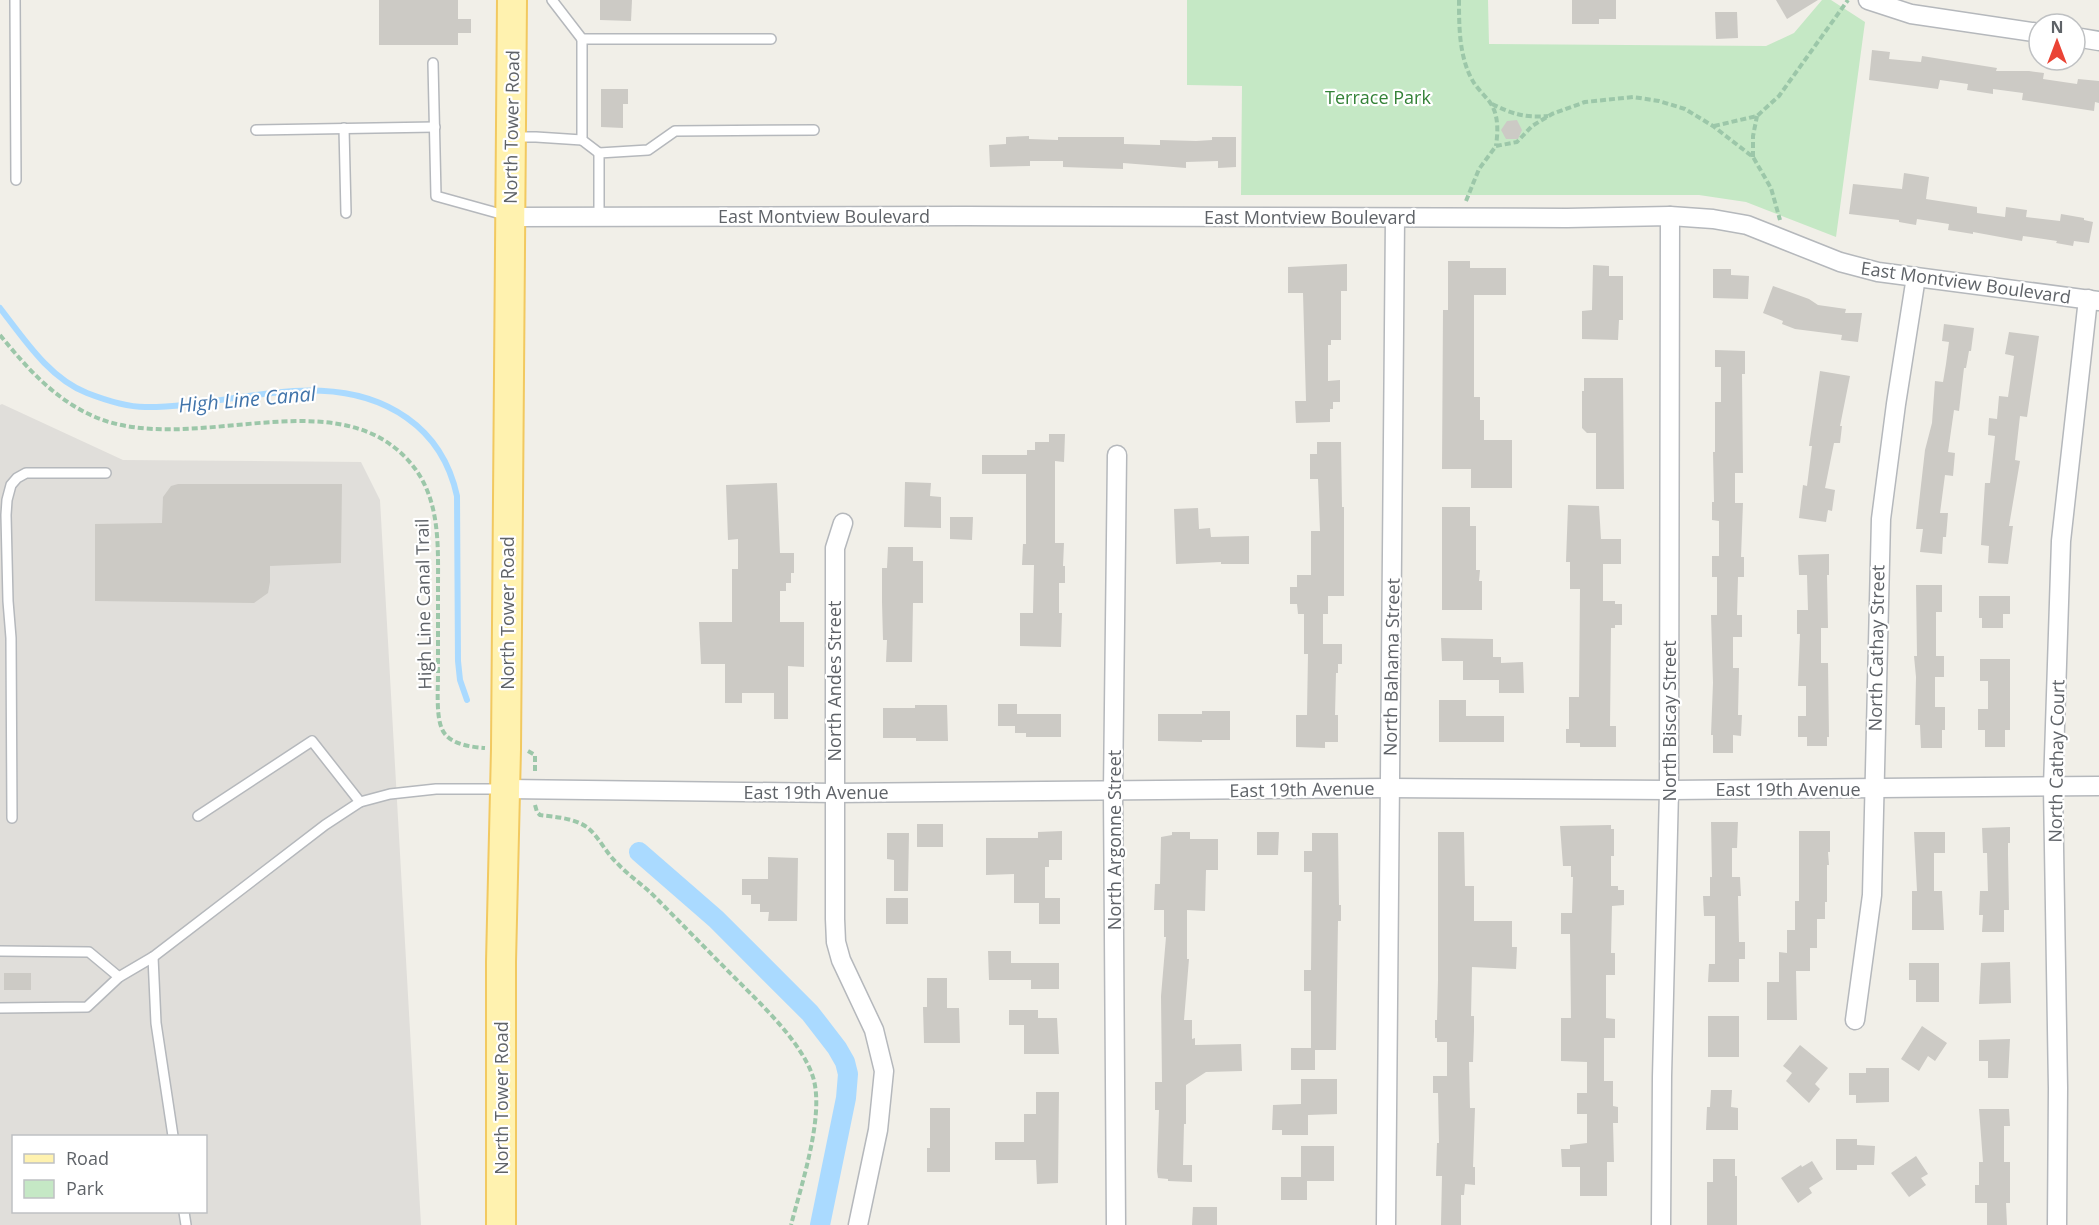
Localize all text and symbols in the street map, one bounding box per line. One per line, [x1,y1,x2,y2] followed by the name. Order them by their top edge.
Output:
[2027,12,2087,72] north arrow
[2050,16,2064,38] text: N
[498,50,524,204] street label: North Tower Road
[1325,85,1431,109] park label: Terrace Park
[718,204,930,228] street label: East Montview Boulevard
[1204,205,1416,229] street label: East Montview Boulevard
[1859,255,2073,309] street label: East Montview Boulevard
[177,379,318,418] water label: High Line Canal
[410,518,436,690] street label: High Line Canal Trail
[495,536,519,690] street label: North Tower Road
[1863,564,1889,732] street label: North Cathay Street
[1377,578,1405,756] street label: North Bahama Street
[822,601,846,761] street label: North Andes Street
[1657,640,1681,802] street label: North Biscay Street
[2043,679,2069,843] street label: North Cathay Court
[1102,750,1126,930] street label: North Argonne Street
[1229,776,1375,802] street label: East 19th Avenue
[1715,777,1861,801] street label: East 19th Avenue
[743,780,889,804] street label: East 19th Avenue
[489,1021,513,1175] street label: North Tower Road
[12,1135,207,1213] legend
[66,1146,109,1170] text: Road
[66,1176,104,1200] text: Park

